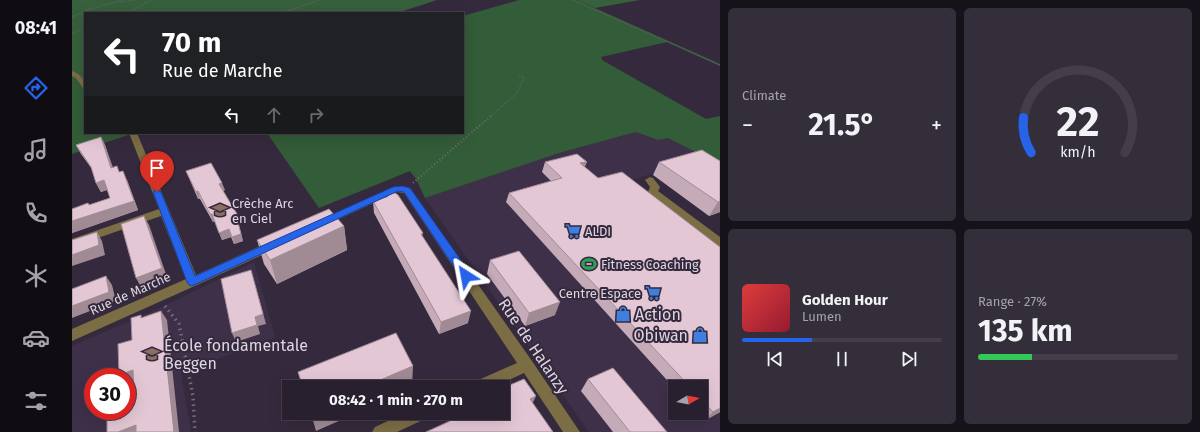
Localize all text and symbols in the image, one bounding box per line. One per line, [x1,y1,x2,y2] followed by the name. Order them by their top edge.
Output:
[15,17,57,39] text: 08:41
[162,26,221,59] text: 70 m
[96,28,148,80] icon: left
[162,60,282,82] text: Rue de Marche
[22,74,50,102] icon: directions
[742,88,786,103] text: Climate
[1056,96,1100,146] text: 22
[221,104,243,126] icon: left
[263,104,285,126] icon: ahead
[305,104,327,126] icon: right
[808,107,876,143] text: 21.5°
[742,112,753,139] text: −
[931,112,942,139] text: +
[22,136,50,164] icon: music
[1060,143,1096,160] text: km/h
[140,151,174,192] pin
[146,157,168,179] icon: arrive
[232,196,293,226] place label: Crèche Arc en Ciel
[22,199,50,227] icon: phone
[211,201,229,219] school or university icon: Crèche Arc en Ciel
[564,222,582,240] supermarket icon: ALDI
[585,224,611,239] place label: ALDI
[445,255,487,297] position arrow
[580,255,598,273] sports icon: Fitness Coaching
[601,257,699,272] place label: Fitness Coaching
[22,262,50,290] icon: climate
[87,269,173,318] street label: Rue de Marche
[644,284,662,302] supermarket icon: Centre Espace
[559,286,641,301] place label: Centre Espace
[802,291,888,309] text: Golden Hour
[978,294,1047,309] text: Range · 27%
[495,295,573,398] street label: Rue de Halanzy
[614,305,632,323] shop icon: Action
[635,305,681,324] place label: Action
[802,309,842,324] text: Lumen
[978,313,1073,349] text: 135 km
[22,324,50,352] icon: car
[634,326,688,345] place label: Obiwan
[691,326,709,344] shop icon: Obiwan
[164,335,308,373] place label: École fondamentale Beggen
[143,345,161,363] school or university icon: École fondamentale Beggen
[764,348,786,370] icon: previous
[831,348,853,370] icon: pause
[898,348,920,370] icon: next
[84,368,136,420] speed limit sign: 30
[668,380,708,420] north arrow
[668,380,708,420] map controls
[22,387,50,415] icon: filters
[329,391,463,409] text: 08:42 · 1 min · 270 m

